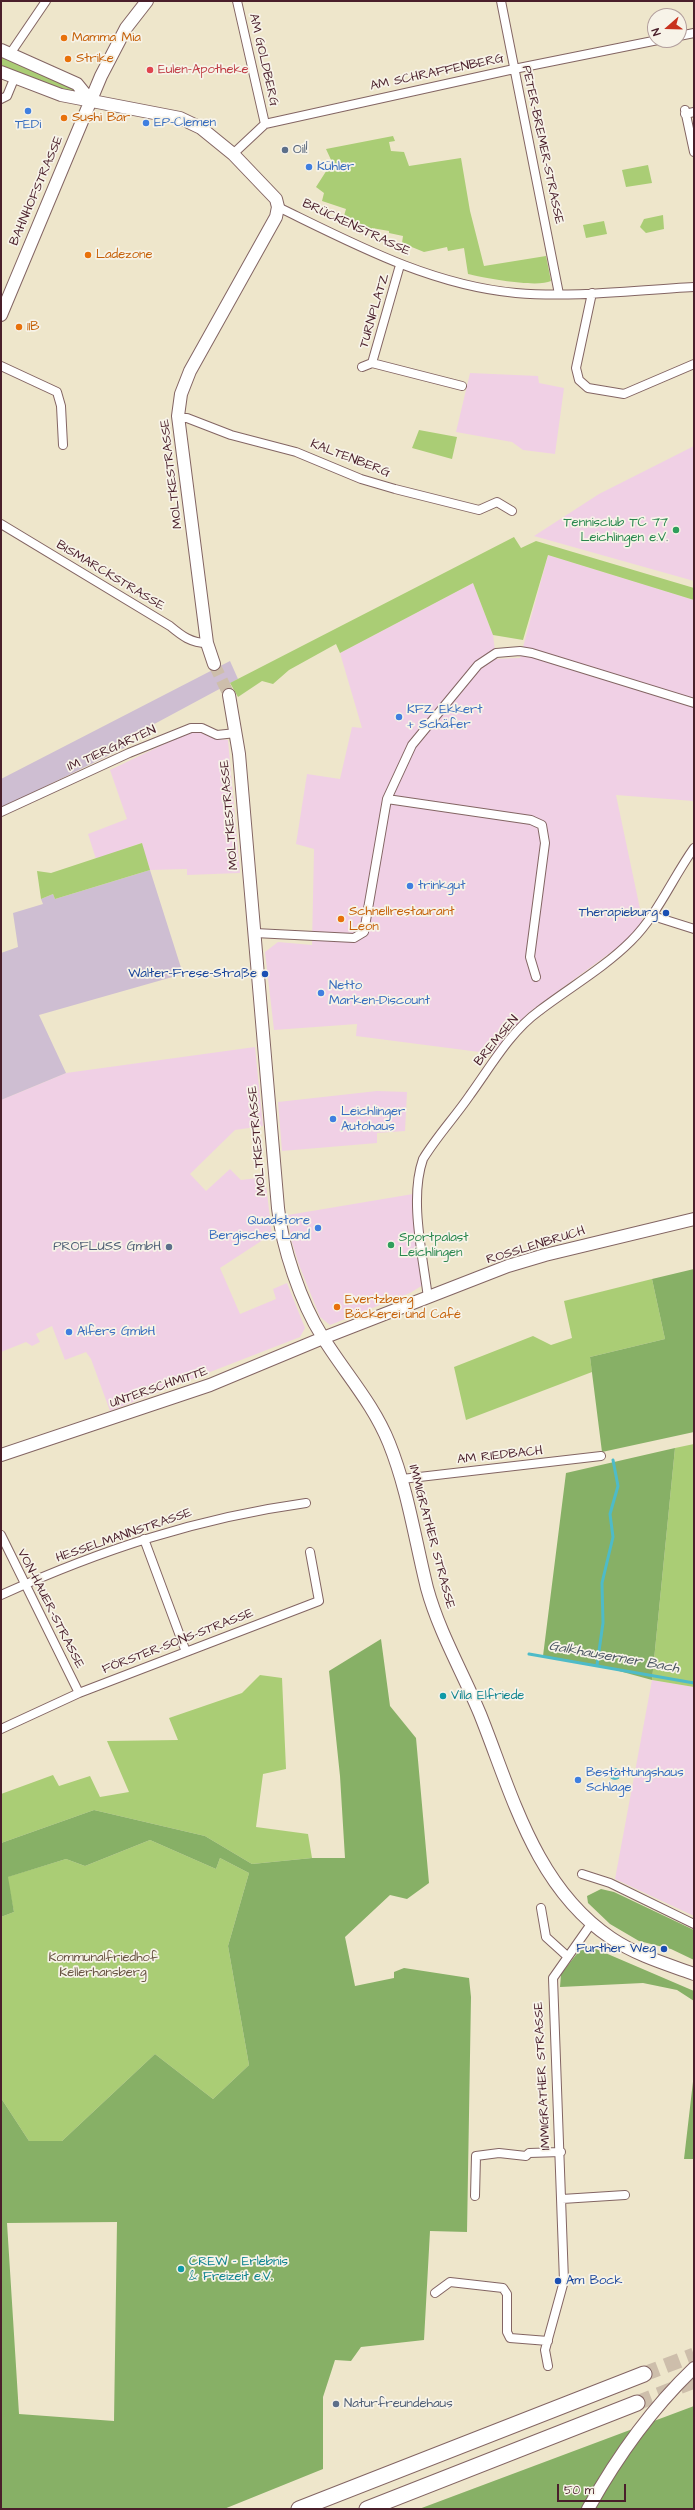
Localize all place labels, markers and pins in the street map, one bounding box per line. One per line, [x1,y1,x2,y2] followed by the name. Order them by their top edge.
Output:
[72,30,141,46] place label: Mamma Mia
[59,33,69,43] marker: Mamma Mia
[76,51,114,67] place label: Strike
[63,54,73,64] marker: Strike
[158,62,249,78] place label: Eulen-Apotheke
[145,65,155,75] marker: Eulen-Apotheke
[23,106,33,116] marker: TEDi
[72,110,130,126] place label: Sushi Bar
[59,113,69,123] marker: Sushi Bar
[154,115,216,131] place label: EP-Clemen
[15,117,41,133] place label: TEDi
[141,118,151,128] marker: EP-Clemen
[293,142,307,158] place label: Oil!
[280,145,290,155] marker: Oil!
[317,159,354,175] place label: Kühler
[304,162,314,172] marker: Kühler
[96,247,153,263] place label: Ladezone
[83,250,93,260] marker: Ladezone
[27,319,40,335] place label: 11B
[14,322,24,332] marker: 11B
[563,515,668,546] place label: Tennisclub TC 77 Leichlingen e.V.
[671,525,681,535] marker: Tennisclub TC 77 Leichlingen e.V.
[407,702,482,733] place label: KFZ Ekkert + Schäfer
[394,712,404,722] marker: KFZ Ekkert + Schäfer
[418,878,465,894] place label: trinkgut
[405,881,415,891] marker: trinkgut
[349,904,454,935] place label: Schnellrestaurant Leon
[579,905,658,921] place label: Therapieburg
[661,908,671,918] marker: Therapieburg
[336,914,346,924] marker: Schnellrestaurant Leon
[128,966,257,982] place label: Walter-Frese-Straße
[260,969,270,979] marker: Walter-Frese-Straße
[329,978,430,1009] place label: Netto Marken-Discount
[316,988,326,998] marker: Netto Marken-Discount
[341,1104,405,1135] place label: Leichlinger Autohaus
[328,1114,338,1124] marker: Leichlinger Autohaus
[209,1213,310,1244] place label: Quadstore Bergisches Land
[313,1223,323,1233] marker: Quadstore Bergisches Land
[399,1230,469,1261] place label: Sportpalast Leichlingen
[53,1239,161,1255] place label: PROFLUSS GmbH
[386,1240,396,1250] marker: Sportpalast Leichlingen
[164,1242,174,1252] marker: PROFLUSS GmbH
[345,1292,461,1323] place label: Evertzberg Bäckerei und Café
[332,1302,342,1312] marker: Evertzberg Bäckerei und Café
[77,1324,155,1340] place label: Alfers GmbH
[64,1327,74,1337] marker: Alfers GmbH
[451,1688,524,1704] place label: Villa Elfriede
[438,1691,448,1701] marker: Villa Elfriede
[586,1765,684,1796] place label: Bestattungshaus Schlage
[573,1775,583,1785] marker: Bestattungshaus Schlage
[576,1941,656,1957] place label: Further Weg
[659,1944,669,1954] marker: Further Weg
[189,2254,288,2285] place label: CREW - Erlebnis & Freizeit e.V.
[176,2264,186,2274] marker: CREW - Erlebnis & Freizeit e.V.
[566,2273,622,2289] place label: Am Bock
[553,2276,563,2286] marker: Am Bock
[344,2396,453,2412] place label: Naturfreundehaus
[331,2399,341,2409] marker: Naturfreundehaus

